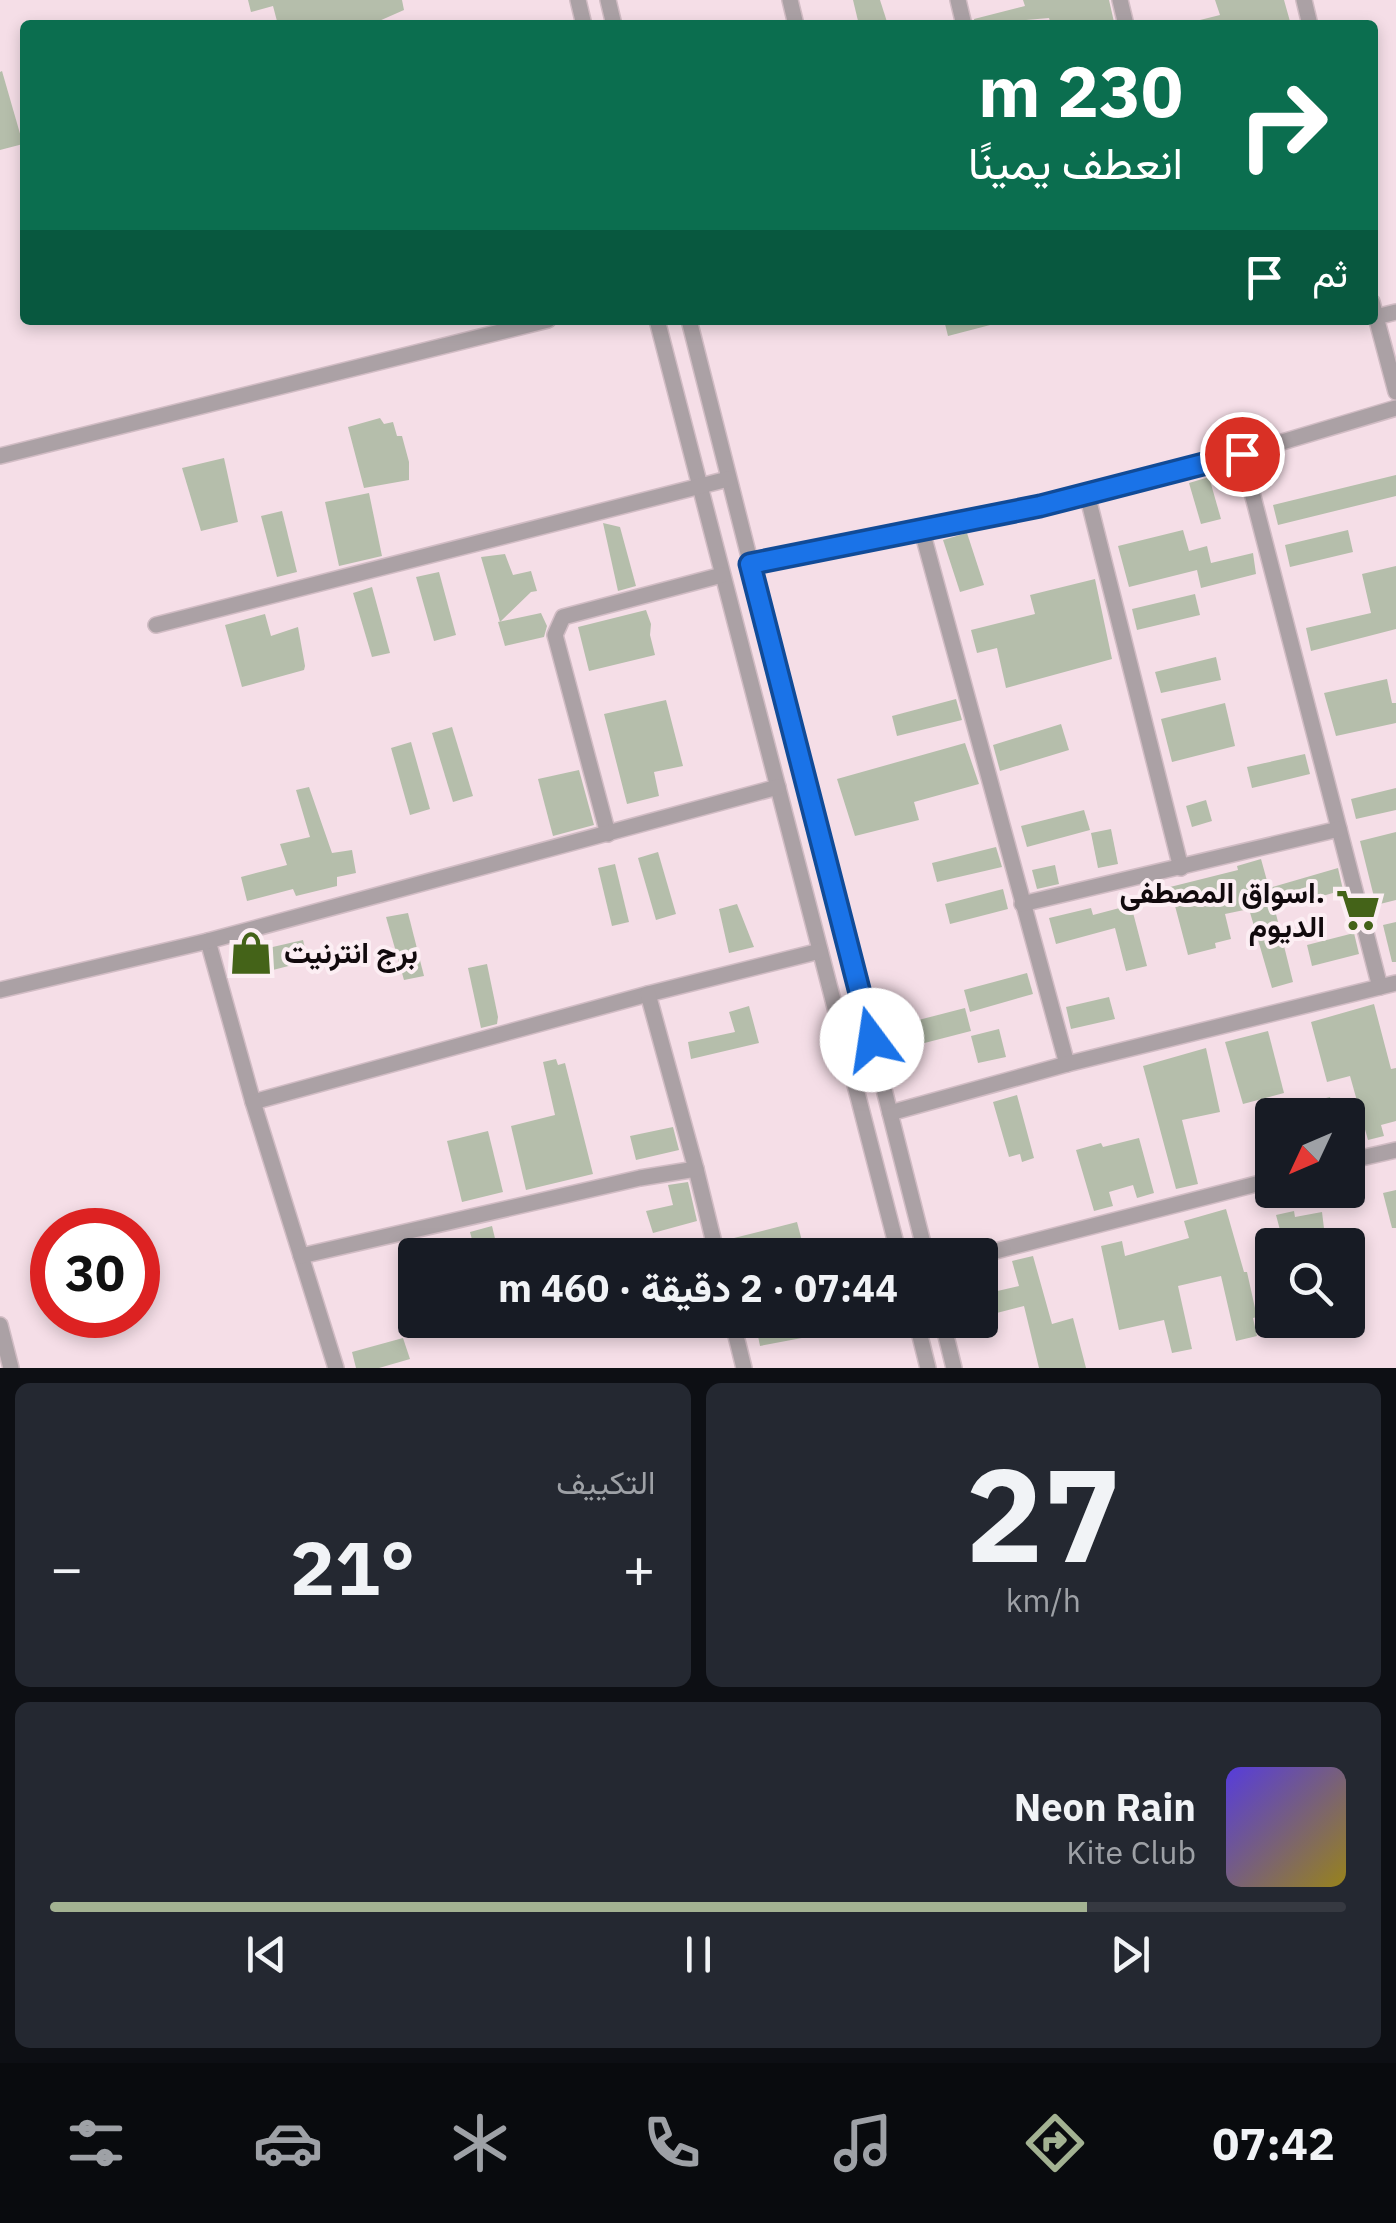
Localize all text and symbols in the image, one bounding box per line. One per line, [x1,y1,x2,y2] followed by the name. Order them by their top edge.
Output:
[978,45,1183,136] text: 230 m
[1218,60,1348,190] icon: right
[968,133,1183,191] text: انعطف يمينًا
[1312,248,1348,297] text: ثم
[1237,250,1292,305] icon: arrive
[1200,412,1285,497] pin
[1215,427,1270,482] icon: arrive
[1119,872,1325,946] place label: اسواق المصطفى. الديوم
[1334,886,1382,934] supermarket icon: اسواق المصطفى. الديوم
[227,929,275,977] shop icon: برج انترنيت
[284,932,418,973] place label: برج انترنيت
[820,988,924,1092] position arrow
[1255,1098,1365,1208] north arrow
[1255,1098,1365,1338] map controls
[30,1208,160,1338] speed limit sign: 30
[1255,1228,1365,1338] button: search
[498,1263,898,1312] text: 07:44 · 2 دقيقة · 460 m
[965,1429,1121,1598] text: 27
[556,1461,656,1503] text: التكييف
[290,1518,415,1616] text: 21°
[50,1532,83,1603] text: −
[622,1532,655,1603] text: +
[1006,1579,1081,1621] text: km/h
[1014,1782,1196,1831] text: Neon Rain
[1066,1831,1196,1873] text: Kite Club
[239,1927,294,1982] icon: previous
[671,1927,726,1982] icon: pause
[1103,1927,1158,1982] icon: next
[61,2108,131,2178] icon: filters
[253,2108,323,2178] icon: car
[445,2108,515,2178] icon: climate
[637,2108,707,2178] icon: phone
[828,2108,898,2178] icon: music
[1020,2108,1090,2178] icon: directions
[1212,2114,1335,2172] text: 07:42

